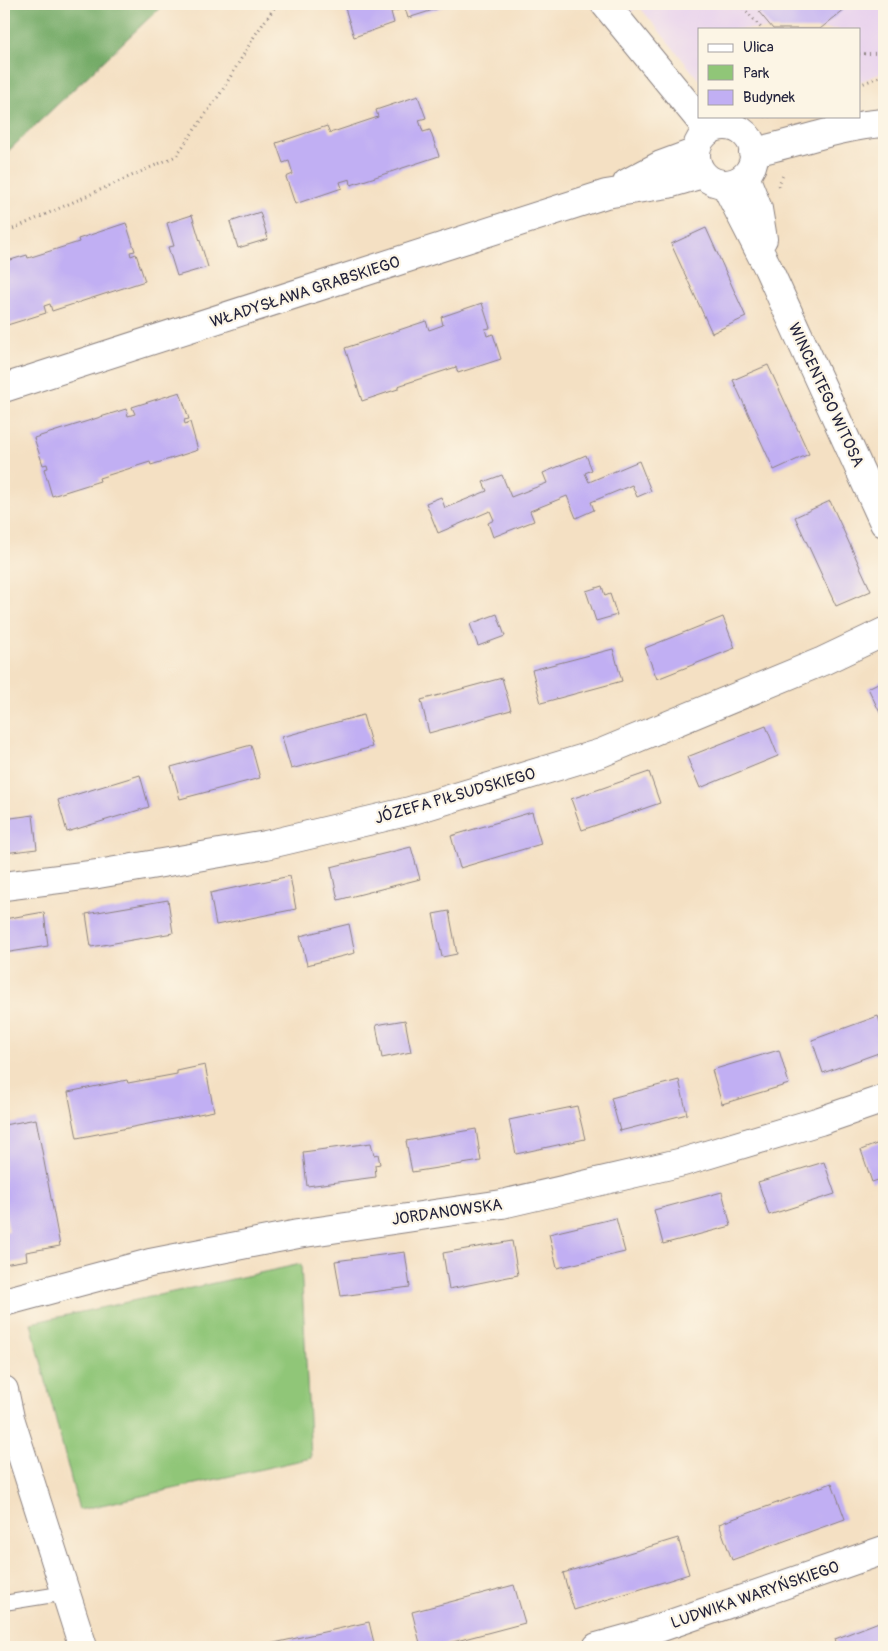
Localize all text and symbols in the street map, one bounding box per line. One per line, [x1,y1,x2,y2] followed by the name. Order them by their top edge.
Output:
[698,28,860,118] legend
[743,38,774,57] text: Ulica
[743,64,770,83] text: Park
[743,88,796,107] text: Budynek
[208,252,402,332] street label: WŁADYSŁAWA GRABSKIEGO
[784,320,868,470] street label: WINCENTEGO WITOSA
[372,763,538,829] street label: JÓZEFA PIŁSUDSKIEGO
[390,1194,504,1230] street label: JORDANOWSKA
[668,1557,842,1633] street label: LUDWIKA WARYŃSKIEGO

